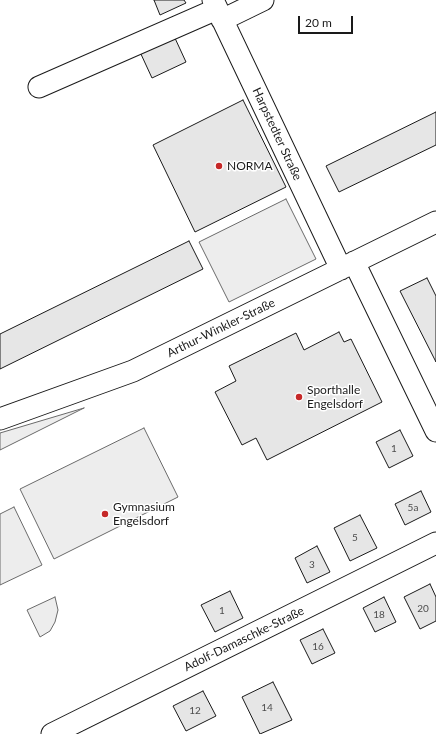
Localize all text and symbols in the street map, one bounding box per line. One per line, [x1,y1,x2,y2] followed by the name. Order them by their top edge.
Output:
[300,8,355,34] scale bar
[305,15,332,30] text: 20 m
[249,85,305,183] street label: Harpstedter Straße
[227,159,273,173] place label: NORMA
[214,161,224,171] marker: NORMA
[165,296,277,360] street label: Arthur-Winkler-Straße
[307,383,363,411] place label: Sporthalle Engelsdorf
[294,392,304,402] marker: Sporthalle Engelsdorf
[391,443,397,455] house number: 1
[113,500,175,528] place label: Gymnasium Engelsdorf
[408,502,418,514] house number: 5a
[100,509,110,519] marker: Gymnasium Engelsdorf
[352,532,358,544] house number: 5
[309,559,315,571] house number: 3
[417,603,429,615] house number: 20
[182,604,306,674] street label: Adolf-Damaschke-Straße
[219,605,225,617] house number: 1
[373,609,385,621] house number: 18
[312,641,324,653] house number: 16
[261,702,273,714] house number: 14
[189,705,201,717] house number: 12

